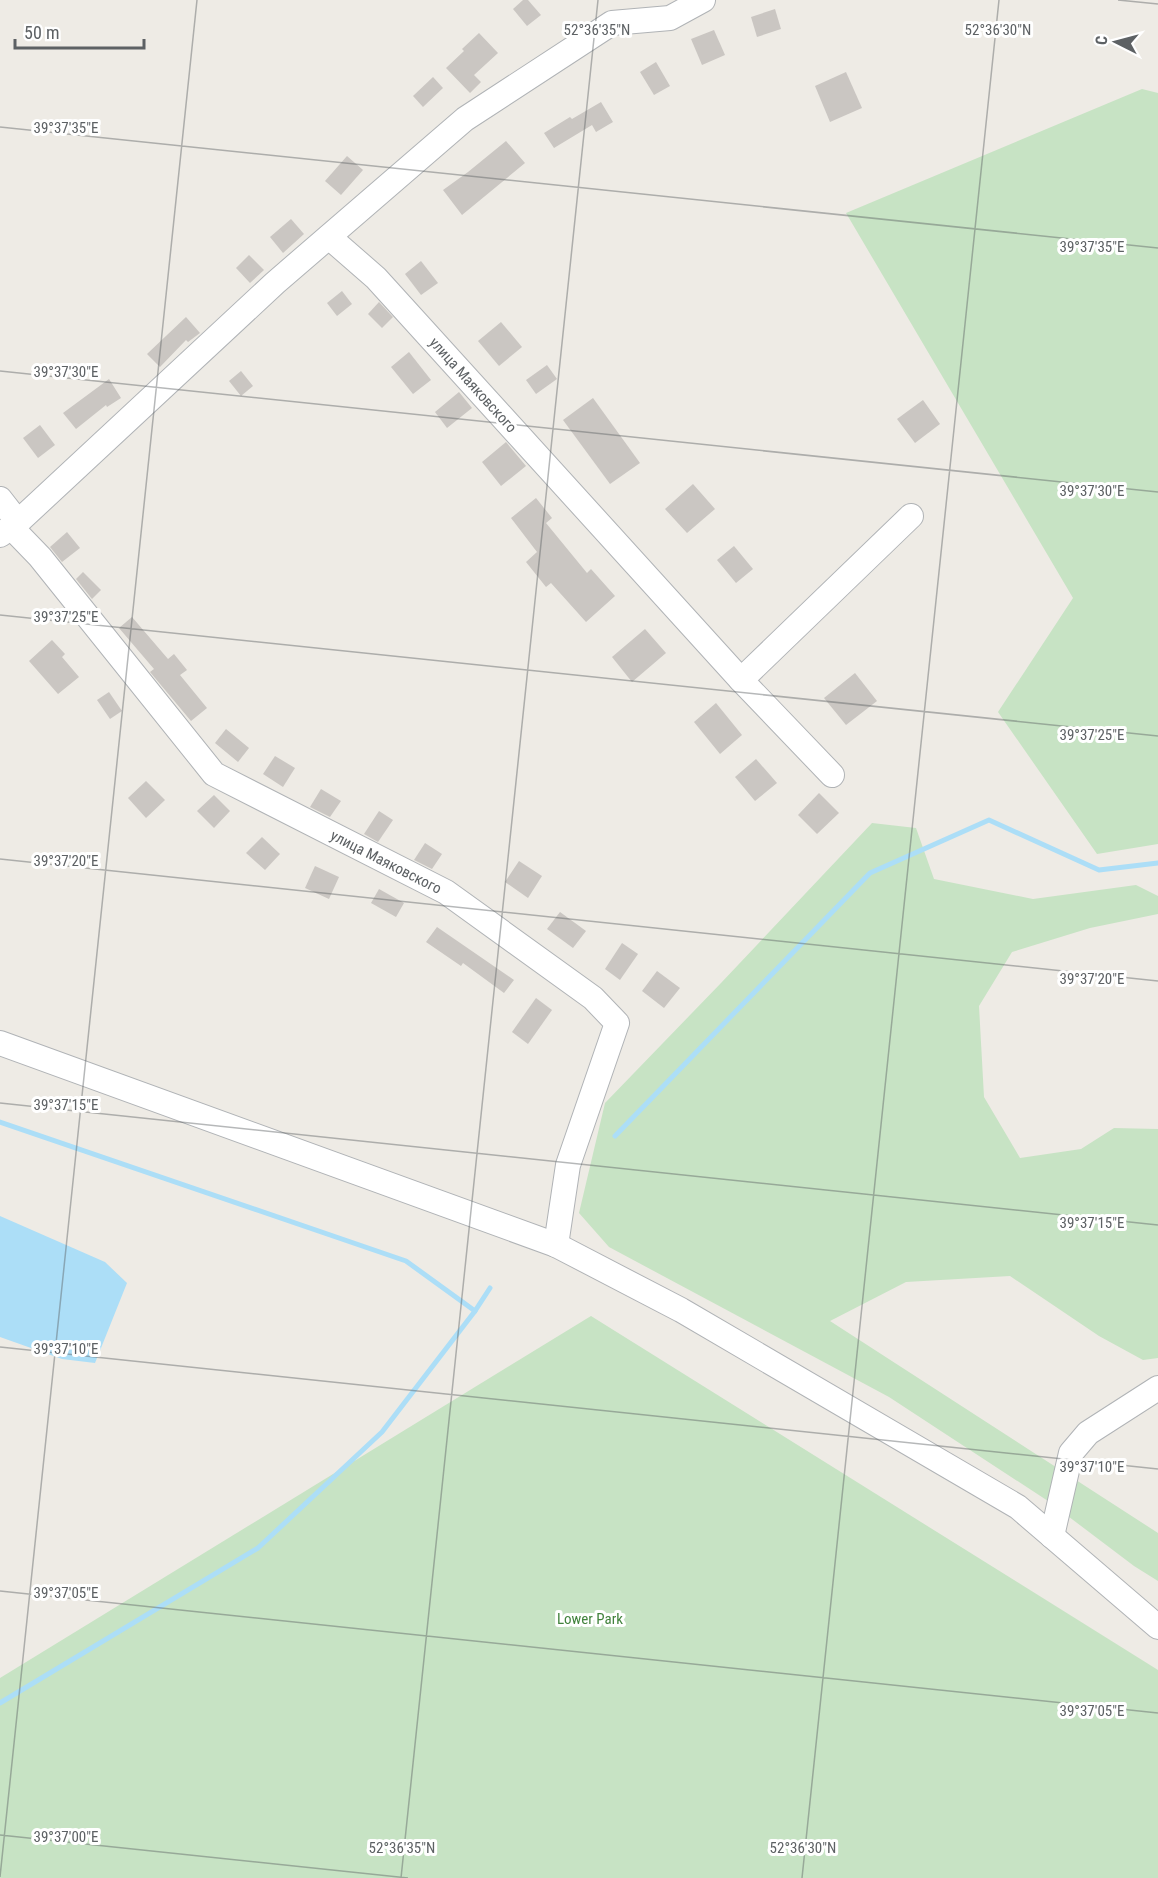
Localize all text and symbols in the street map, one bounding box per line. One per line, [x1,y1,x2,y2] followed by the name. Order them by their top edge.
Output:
[15,12,144,50] scale bar
[1086,12,1146,72] north arrow
[564,21,630,39] text: 52°36'35"N
[965,21,1031,39] text: 52°36'30"N
[24,22,59,43] text: 50 m
[1092,35,1112,46] text: С
[34,119,98,137] text: 39°37'35"E
[1060,238,1124,256] text: 39°37'35"E
[425,334,521,436] street label: улица Маяковского
[34,363,98,381] text: 39°37'30"E
[1060,482,1124,500] text: 39°37'30"E
[34,608,98,626] text: 39°37'25"E
[1060,726,1124,744] text: 39°37'25"E
[328,826,444,898] street label: улица Маяковского
[34,852,98,870] text: 39°37'20"E
[1060,970,1124,988] text: 39°37'20"E
[34,1096,98,1114] text: 39°37'15"E
[1060,1214,1124,1232] text: 39°37'15"E
[34,1340,98,1358] text: 39°37'10"E
[1060,1458,1124,1476] text: 39°37'10"E
[34,1584,98,1602] text: 39°37'05"E
[557,1610,623,1628] park label: Lower Park
[1060,1702,1124,1720] text: 39°37'05"E
[34,1828,98,1846] text: 39°37'00"E
[369,1839,435,1857] text: 52°36'35"N
[770,1839,836,1857] text: 52°36'30"N

